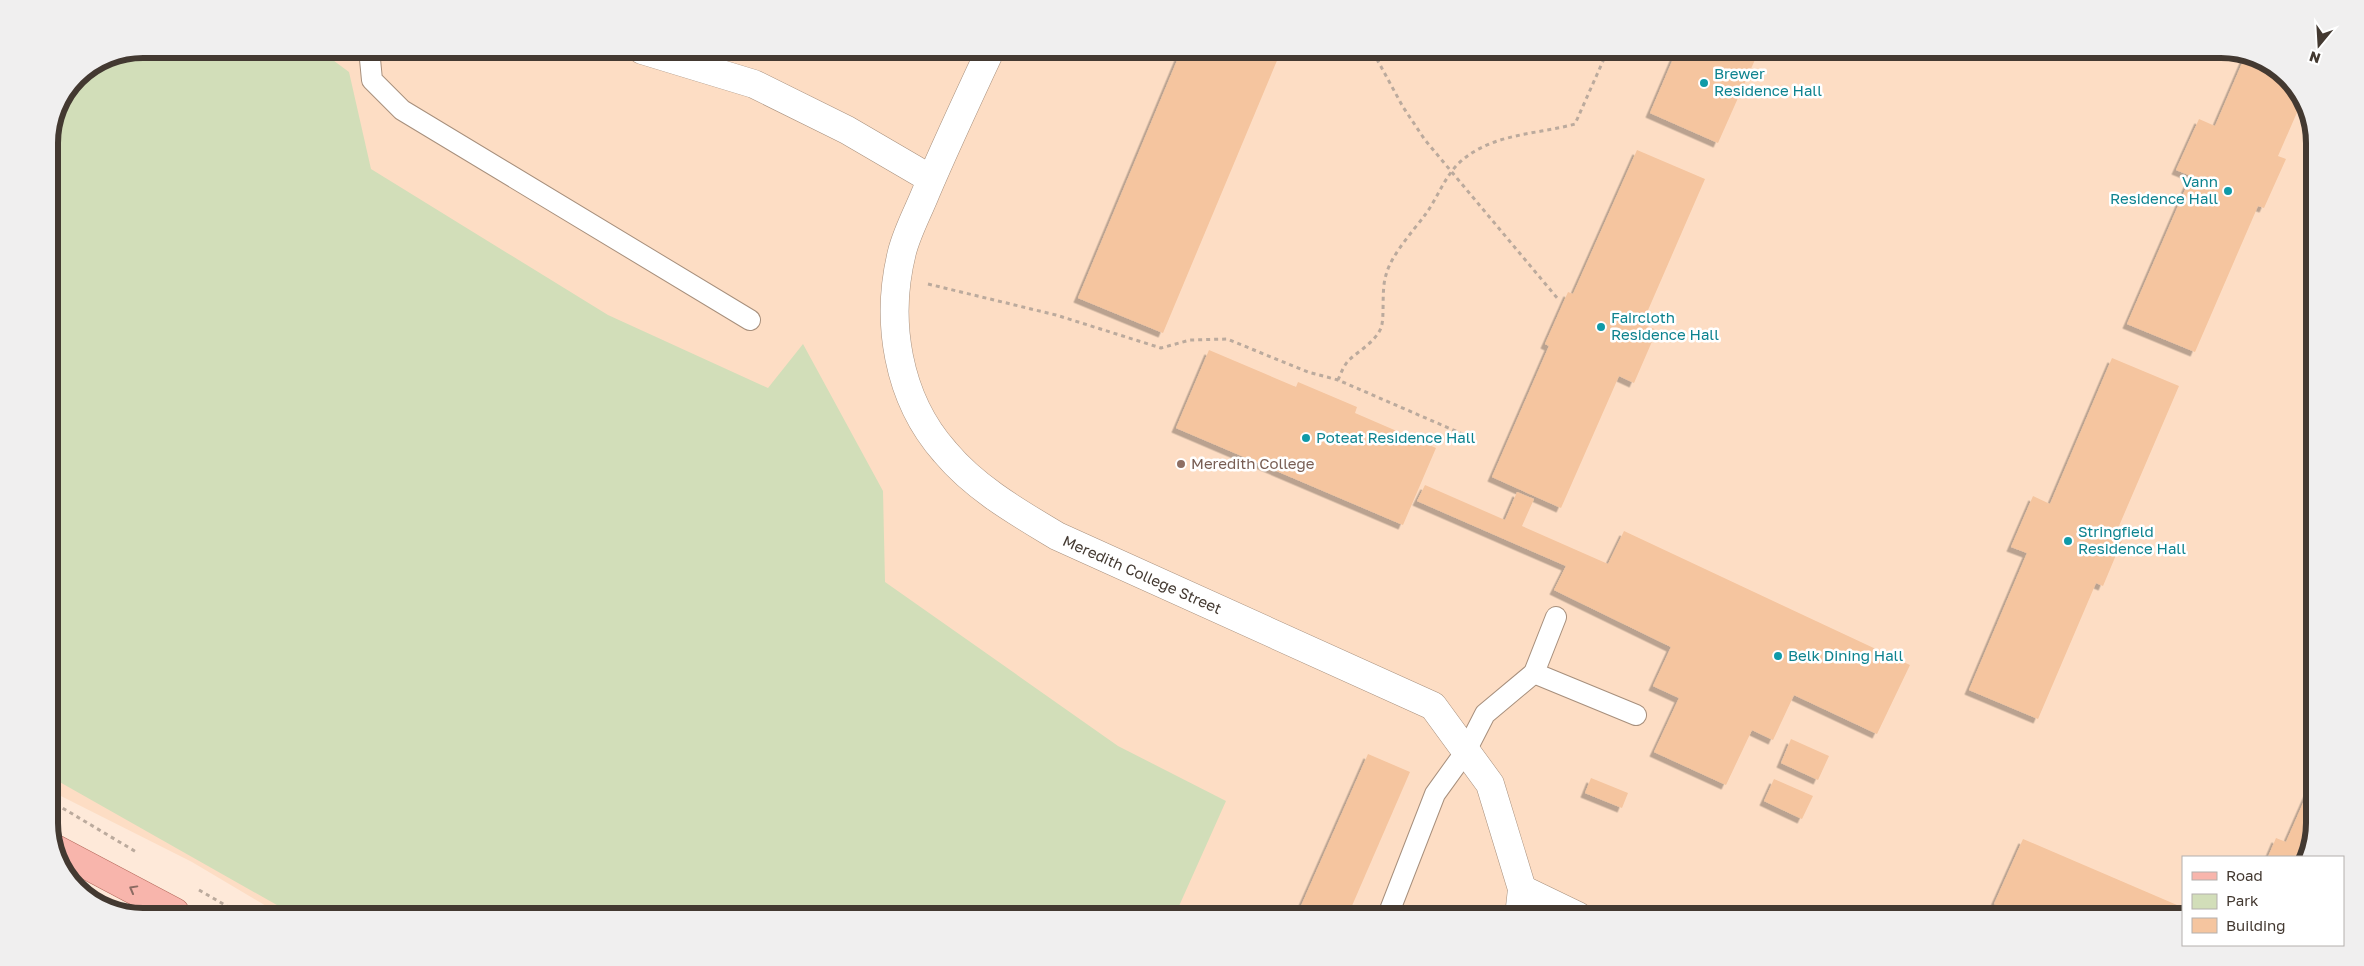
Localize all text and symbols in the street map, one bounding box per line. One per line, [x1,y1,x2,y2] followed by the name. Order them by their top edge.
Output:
[2294,20,2344,70] north arrow
[2307,48,2323,68] text: N
[1714,64,1822,99] place label: Brewer Residence Hall
[1698,77,1710,89] marker: Brewer Residence Hall
[2110,172,2218,207] place label: Vann Residence Hall
[2222,185,2234,197] marker: Vann Residence Hall
[1611,308,1719,343] place label: Faircloth Residence Hall
[1595,321,1607,333] marker: Faircloth Residence Hall
[1316,428,1476,446] place label: Poteat Residence Hall
[1300,432,1312,444] marker: Poteat Residence Hall
[1191,454,1315,472] place label: Meredith College
[1175,458,1187,470] marker: Meredith College
[2078,522,2186,557] place label: Stringfield Residence Hall
[1060,531,1224,617] street label: Meredith College Street
[2062,535,2074,547] marker: Stringfield Residence Hall
[1788,646,1903,664] place label: Belk Dining Hall
[1772,650,1784,662] marker: Belk Dining Hall
[2182,856,2344,946] legend
[2226,866,2263,884] text: Road
[129,885,138,895] one-way arrow
[2226,891,2259,909] text: Park
[2226,916,2286,934] text: Building

